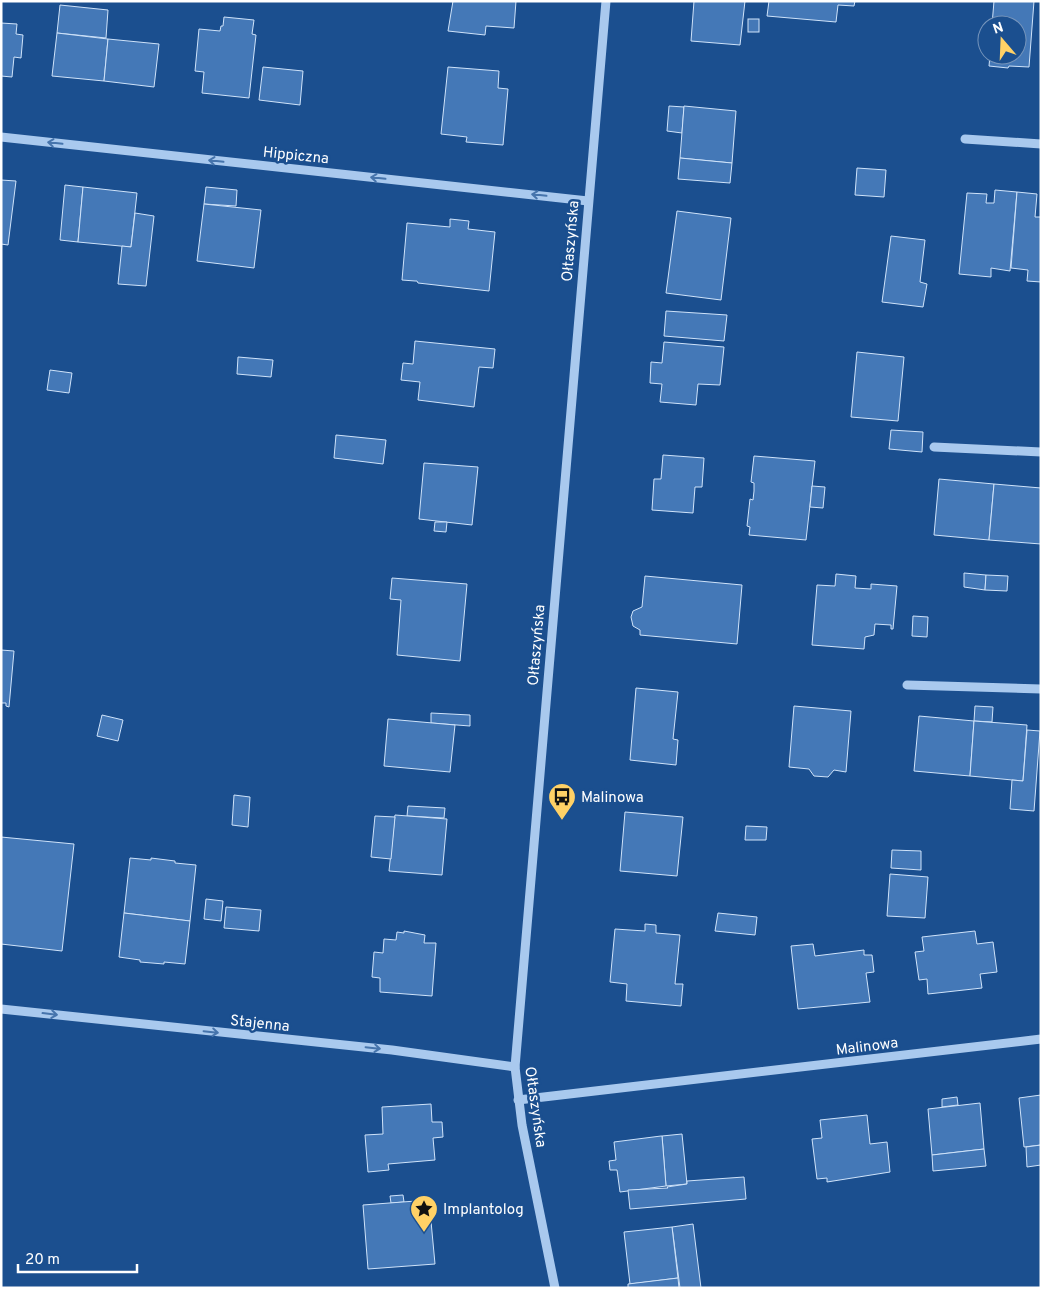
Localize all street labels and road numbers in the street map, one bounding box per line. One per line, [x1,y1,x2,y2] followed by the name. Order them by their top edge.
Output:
[262,144,330,169] street label: Hippiczna
[558,200,585,283] street label: Ołtaszyńska
[524,604,551,687] street label: Ołtaszyńska
[229,1012,291,1037] street label: Stajenna
[835,1034,899,1061] street label: Malinowa
[519,1065,550,1149] street label: Ołtaszyńska

